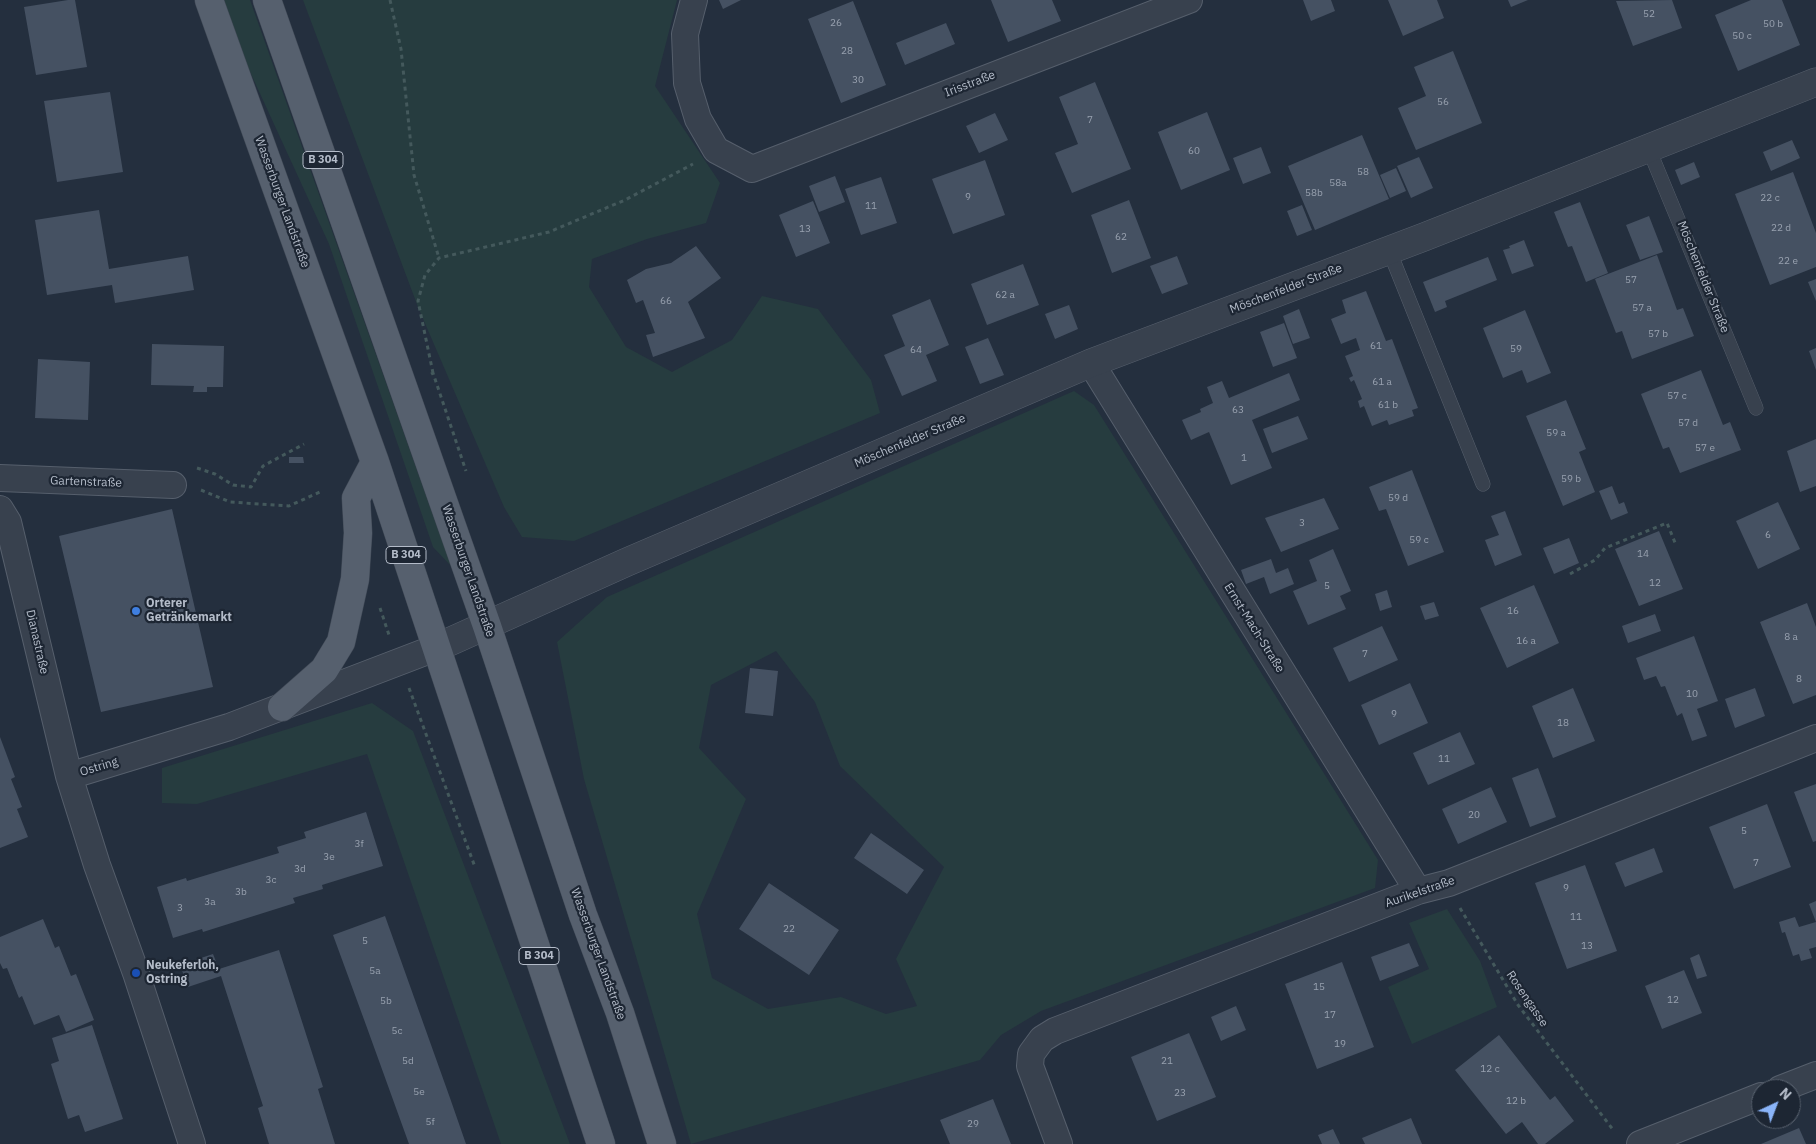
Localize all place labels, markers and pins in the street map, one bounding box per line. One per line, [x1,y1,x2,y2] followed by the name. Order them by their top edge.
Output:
[146,597,232,625] place label: Orterer Getränkemarkt
[130,605,142,617] marker: Orterer Getränkemarkt
[146,959,219,987] place label: Neukeferloh, Ostring
[130,967,142,979] marker: Neukeferloh, Ostring

